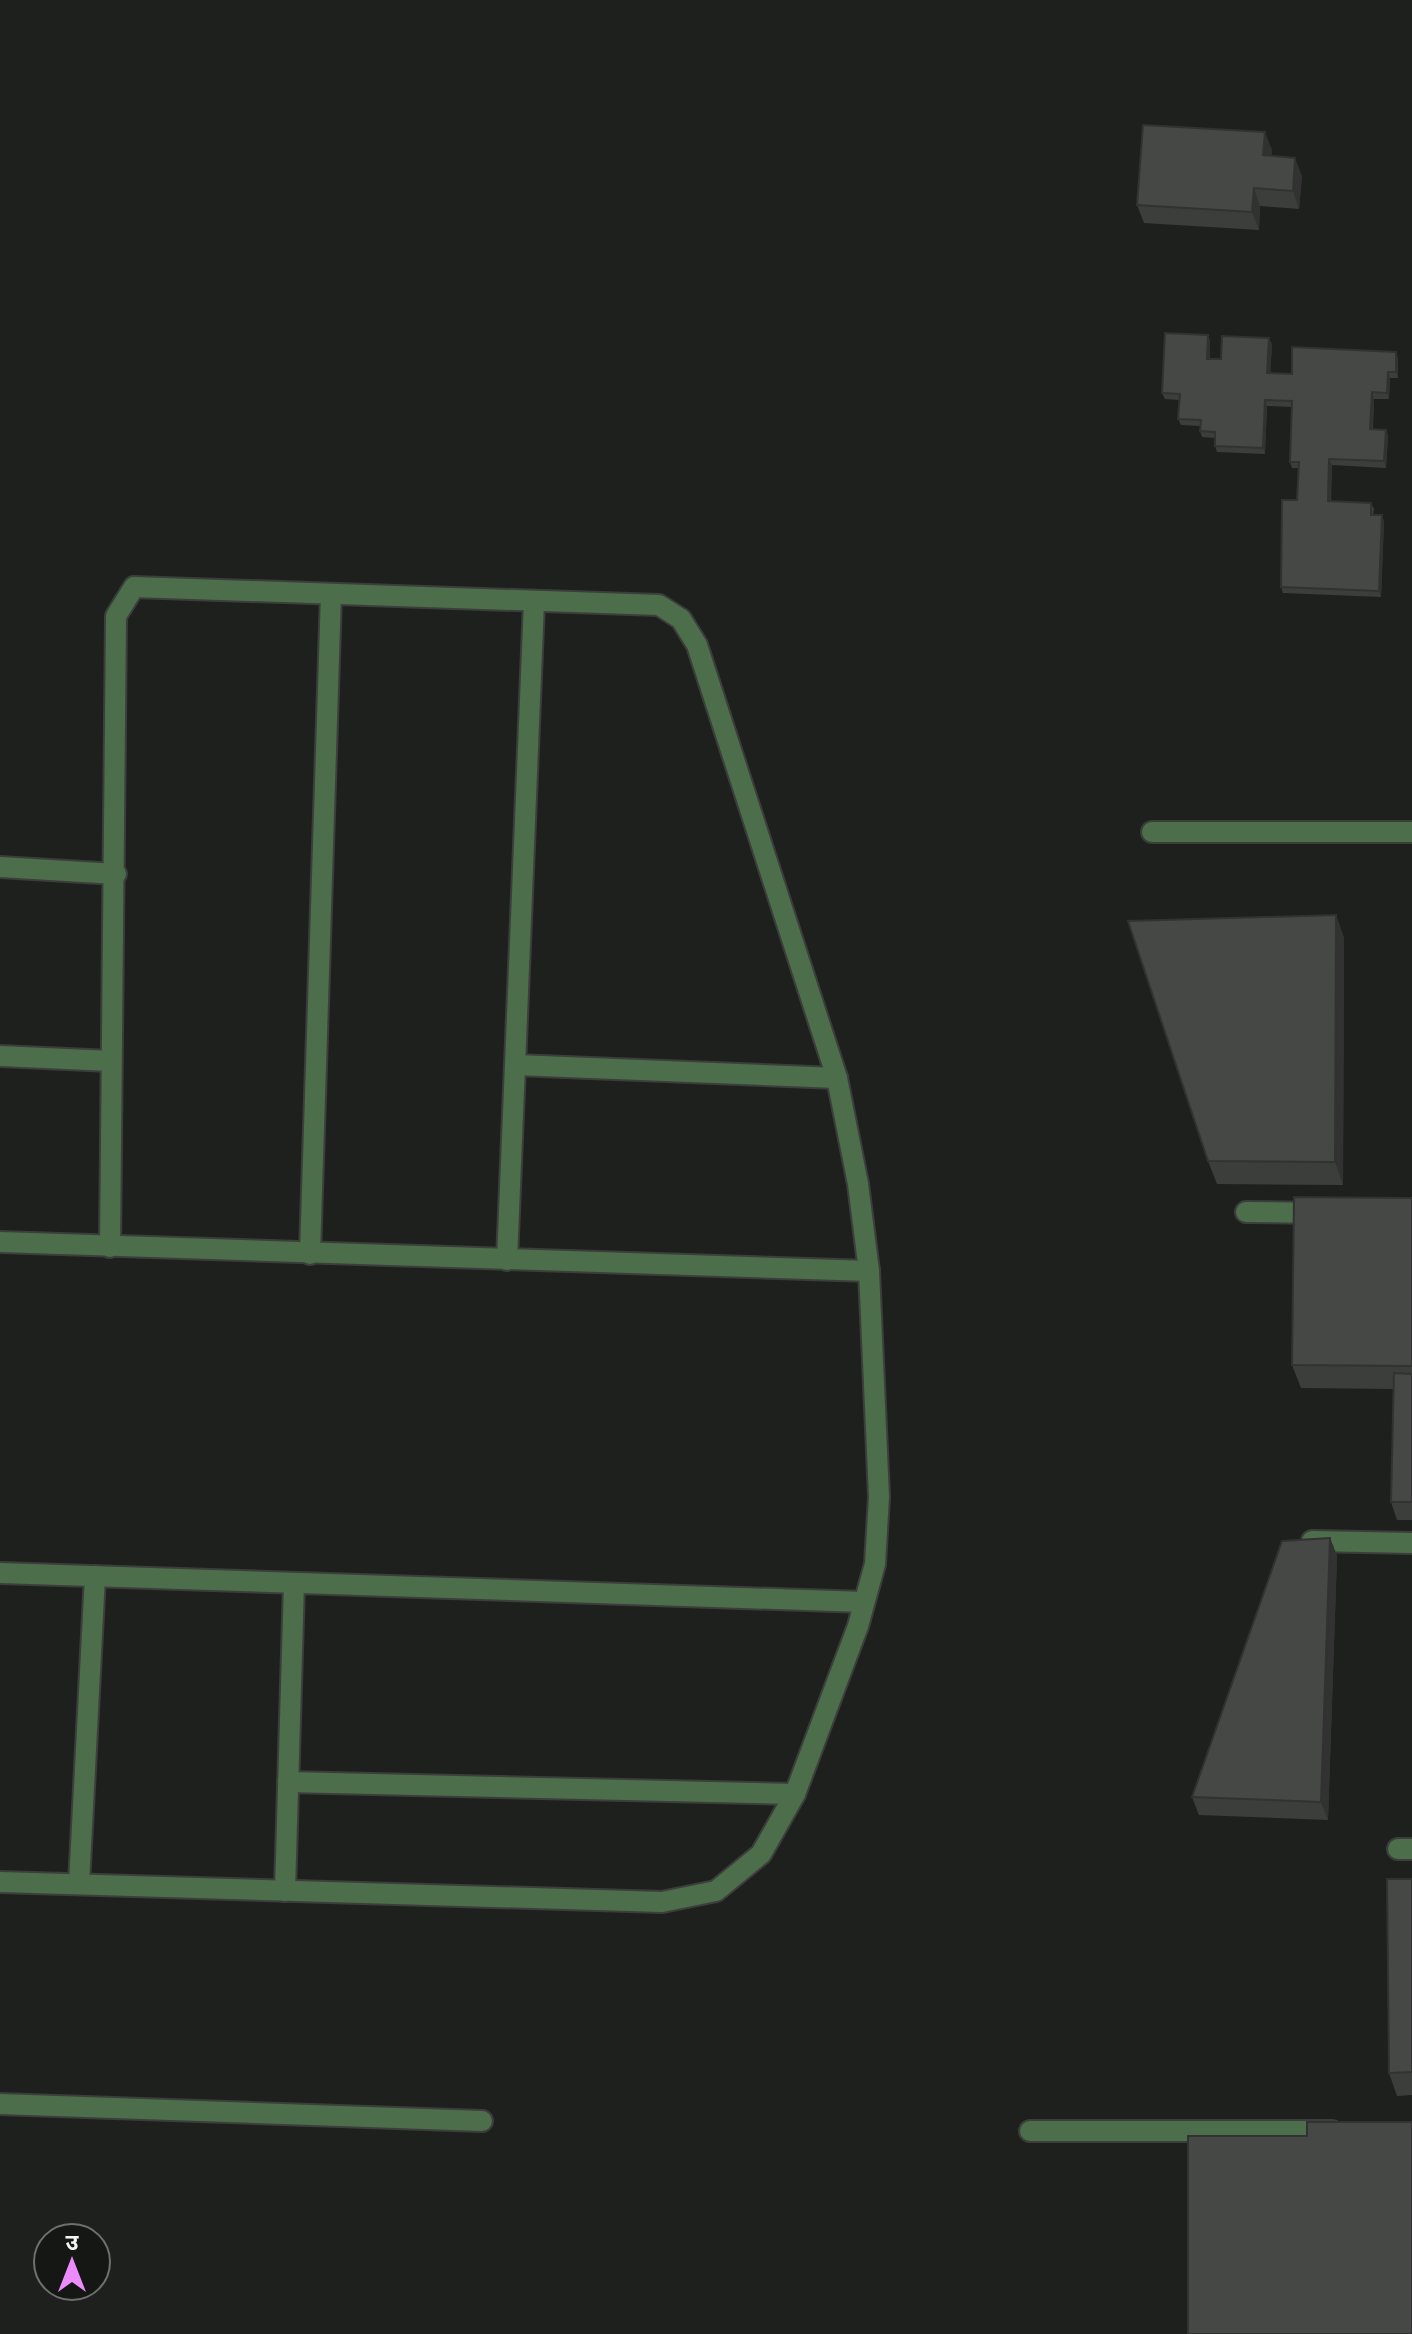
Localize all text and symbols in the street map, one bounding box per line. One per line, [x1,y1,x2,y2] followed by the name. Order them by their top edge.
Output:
[32,2222,112,2302] north arrow
[66,2228,80,2258] text: उ

